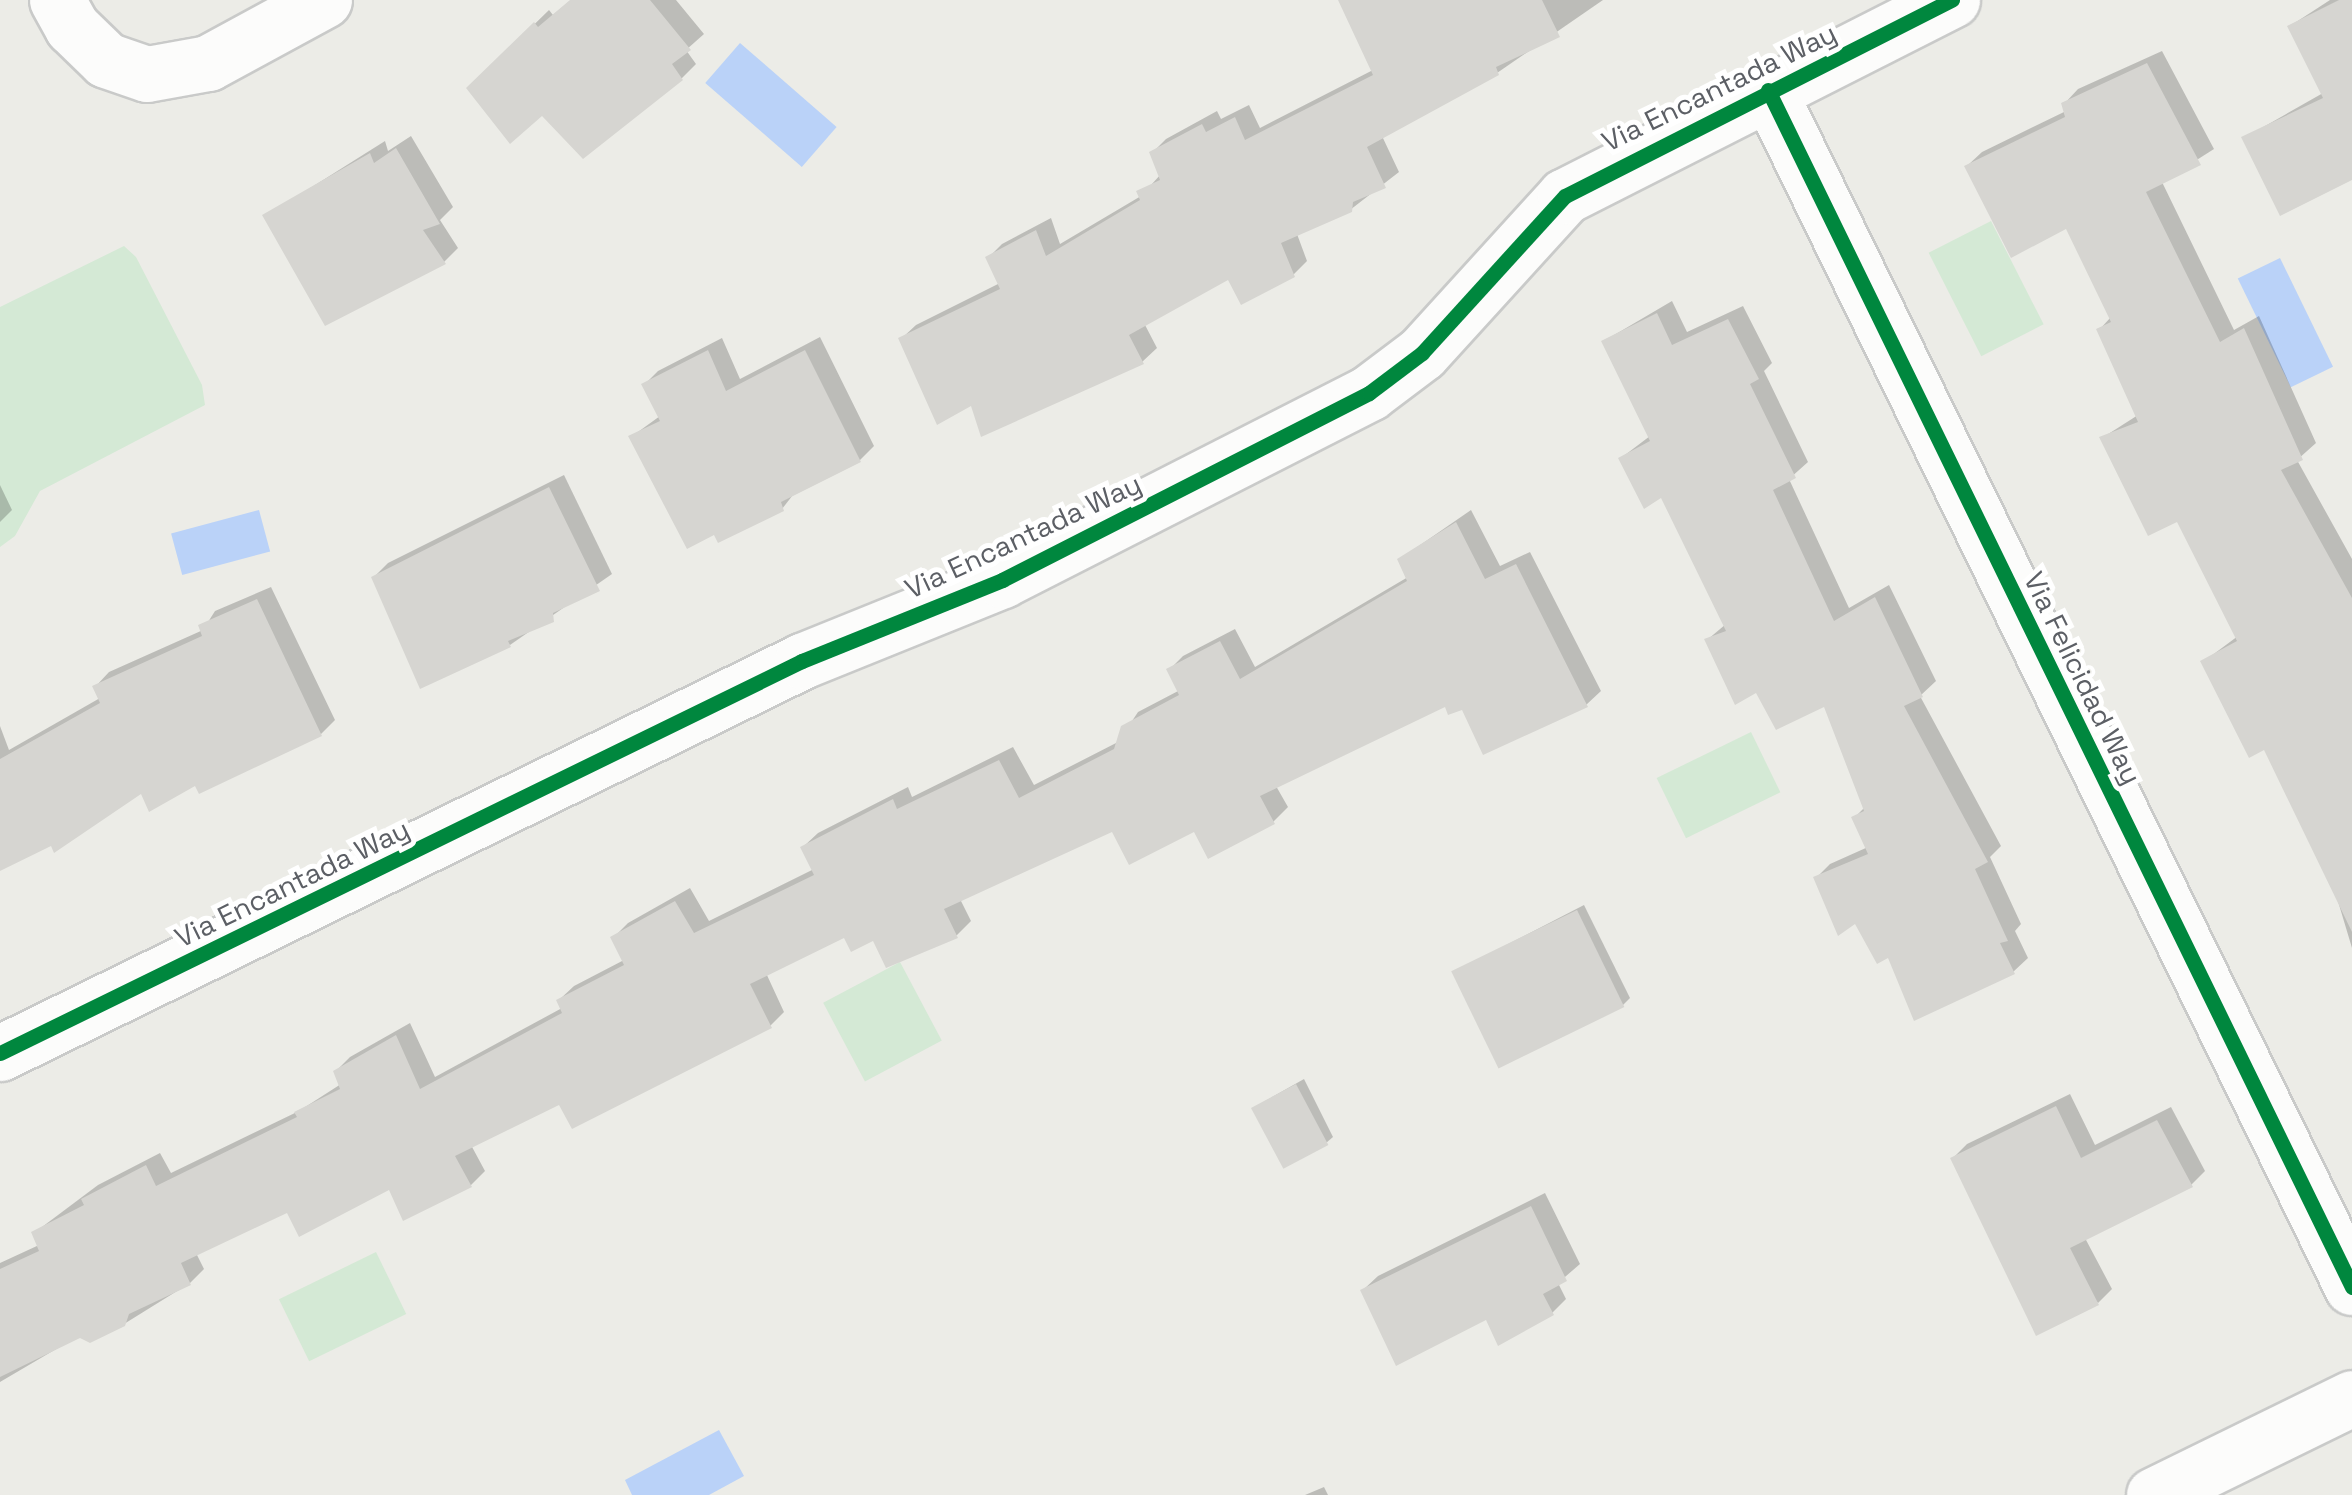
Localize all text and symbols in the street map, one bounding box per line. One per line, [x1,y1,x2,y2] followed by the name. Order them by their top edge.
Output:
[1596,16,1842,158] street label: Via Encantada Way
[899,466,1147,606] street label: Via Encantada Way
[2017,566,2149,790] street label: Via Felicidad Way
[169,812,415,954] street label: Via Encantada Way

